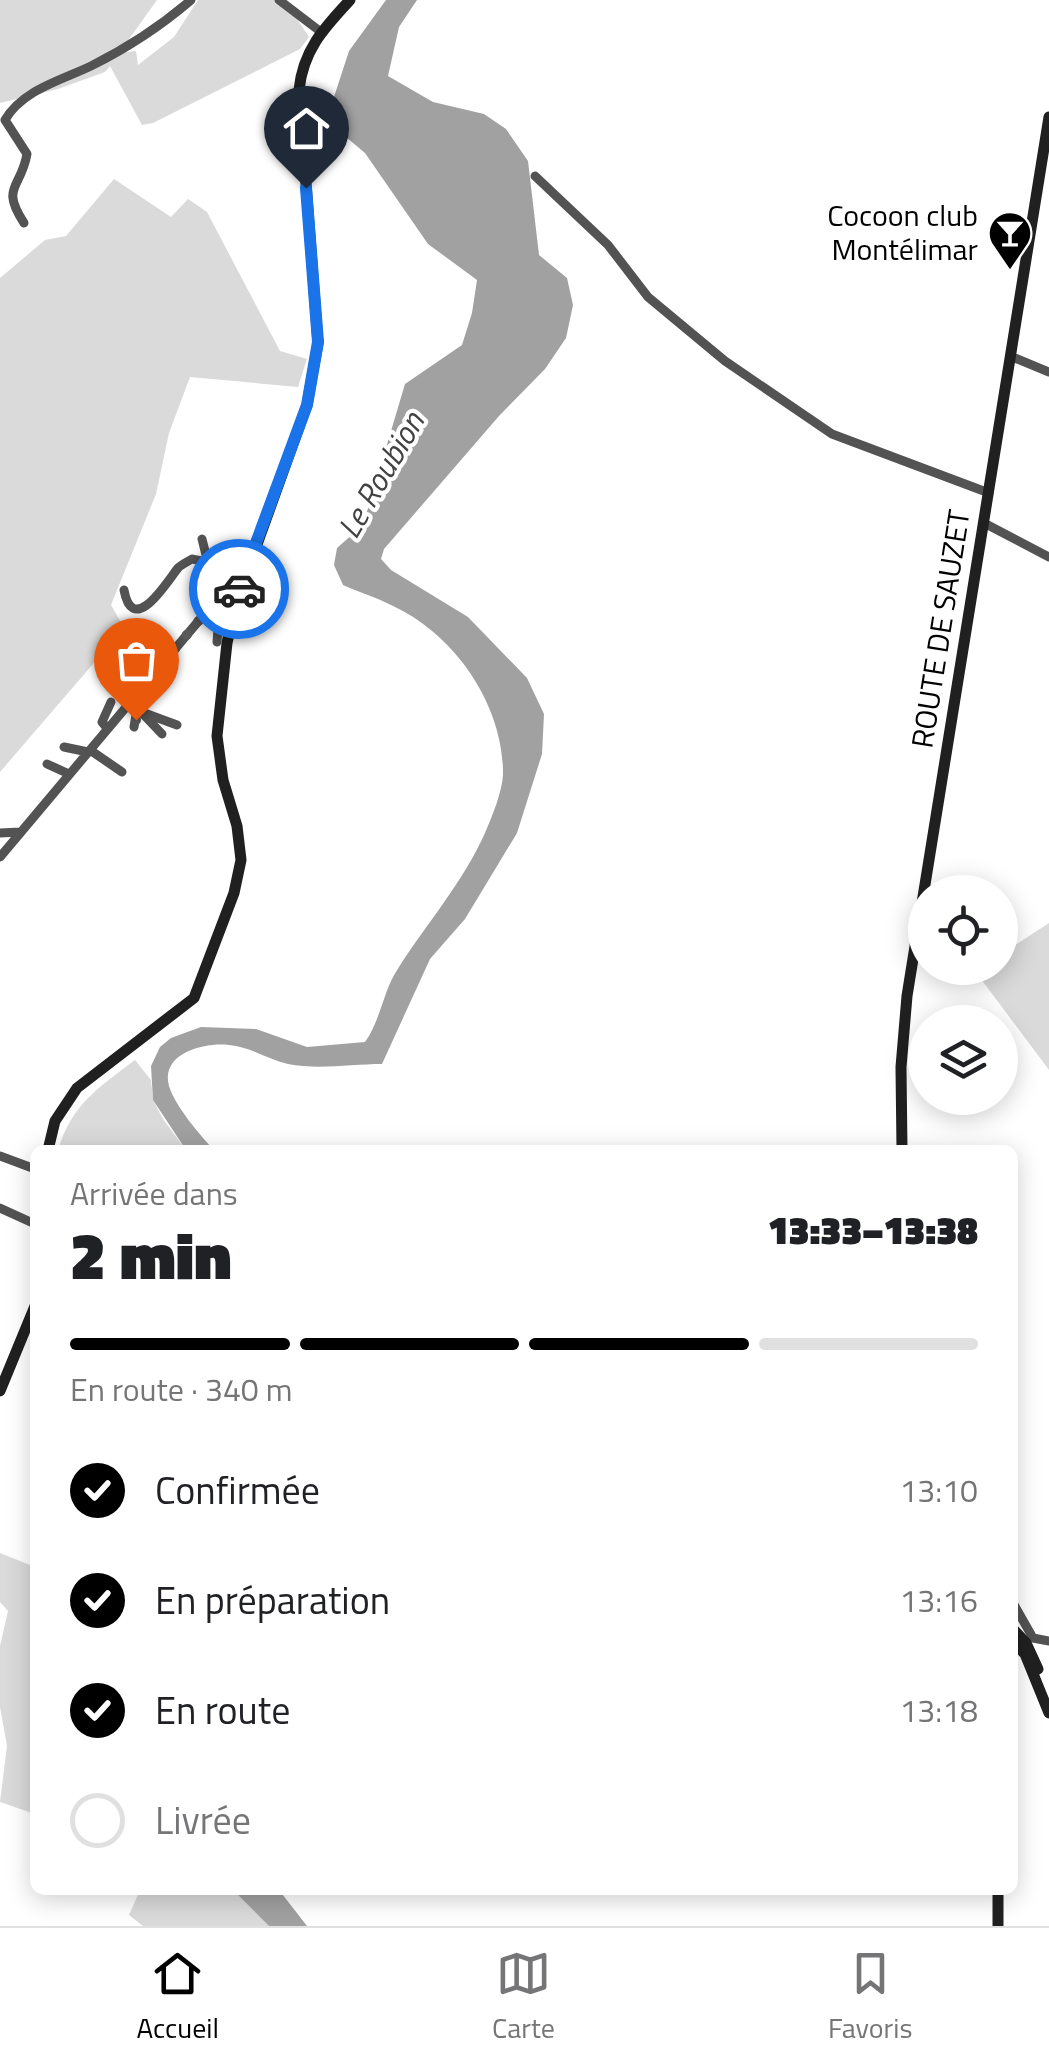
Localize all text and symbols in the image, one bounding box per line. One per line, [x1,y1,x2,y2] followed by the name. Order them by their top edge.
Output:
[264,86,349,189] pin
[279,101,334,156] icon: home
[827,192,978,272] place label: Cocoon club Montélimar
[987,210,1033,271] bar icon: Cocoon club Montélimar
[325,401,436,547] water label: Le Roubion
[898,506,982,751] street label: ROUTE DE SAUZET
[189,539,289,639] courier
[212,562,267,617] icon: car
[94,618,179,721] pin
[109,633,164,688] icon: bag
[908,875,1018,1115] map controls
[908,875,1018,985] button: locate
[908,1005,1018,1115] button: layers
[70,1169,238,1217] text: Arrivée dans
[768,1201,978,1259] text: 13:33–13:38
[70,1205,231,1304] text: 2 min
[70,1365,293,1413] text: En route · 340 m
[155,1461,320,1519] text: Confirmée
[70,1463,125,1518] icon: check
[899,1466,978,1514] text: 13:10
[155,1571,390,1629] text: En préparation
[70,1573,125,1628] icon: check
[899,1576,978,1624] text: 13:16
[155,1681,290,1739] text: En route
[70,1683,125,1738] icon: check
[899,1686,978,1734] text: 13:18
[155,1791,251,1849] text: Livrée
[137,1946,219,2049] tab: Accueil
[492,1946,555,2049] tab: Carte
[828,1946,912,2049] tab: Favoris

